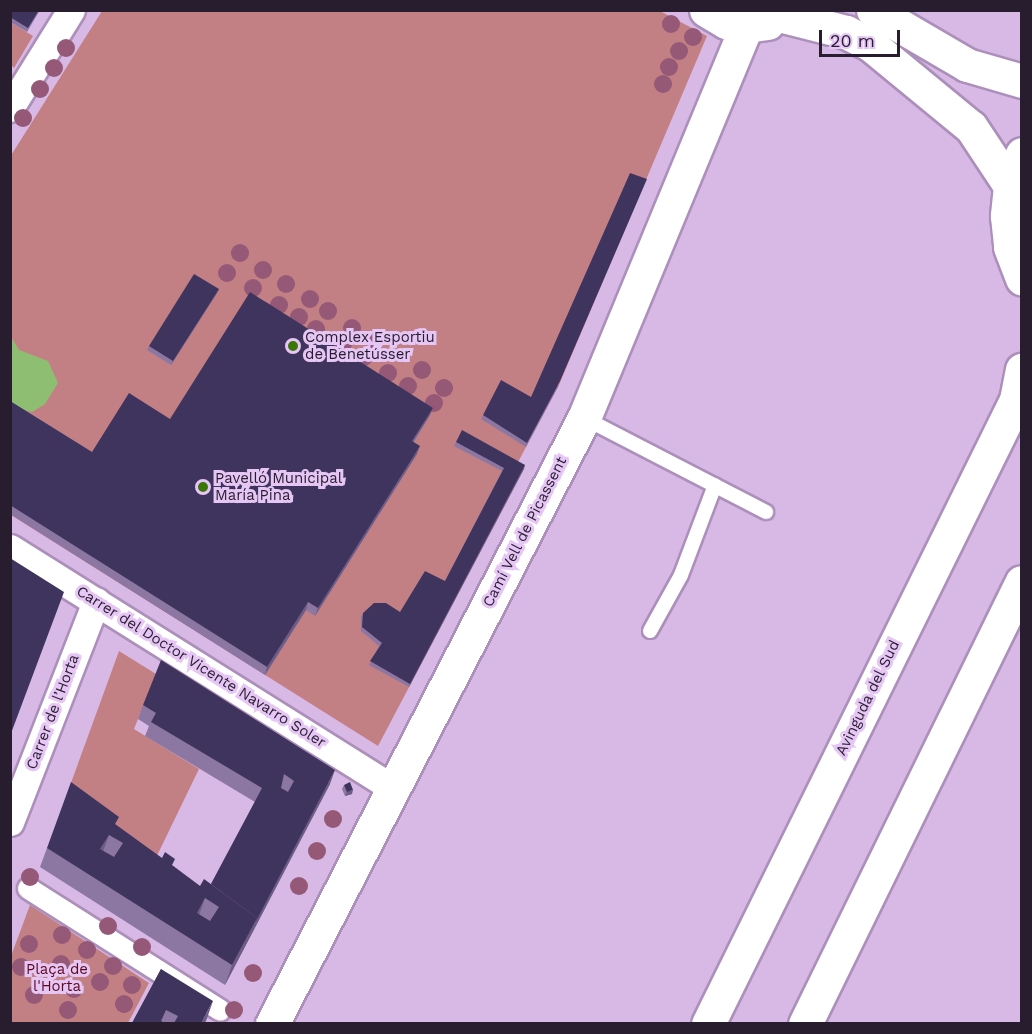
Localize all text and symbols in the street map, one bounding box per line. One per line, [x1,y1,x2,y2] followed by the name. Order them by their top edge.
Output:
[822,18,903,56] scale bar
[830,30,875,51] text: 20 m
[305,328,435,363] place label: Complex Esportiu de Benetússer
[286,339,300,353] marker: Complex Esportiu de Benetússer
[479,453,571,611] street label: Camí Vell de Picassent
[215,469,342,504] place label: Pavelló Municipal María Pina
[196,480,210,494] marker: Pavelló Municipal María Pina
[72,582,330,752] street label: Carrer del Doctor Vicente Navarro Soler
[832,637,904,759] street label: Avinguda del Sud
[23,652,83,772] street label: Carrer de l’Horta
[26,960,88,995] park label: Plaça de l'Horta

